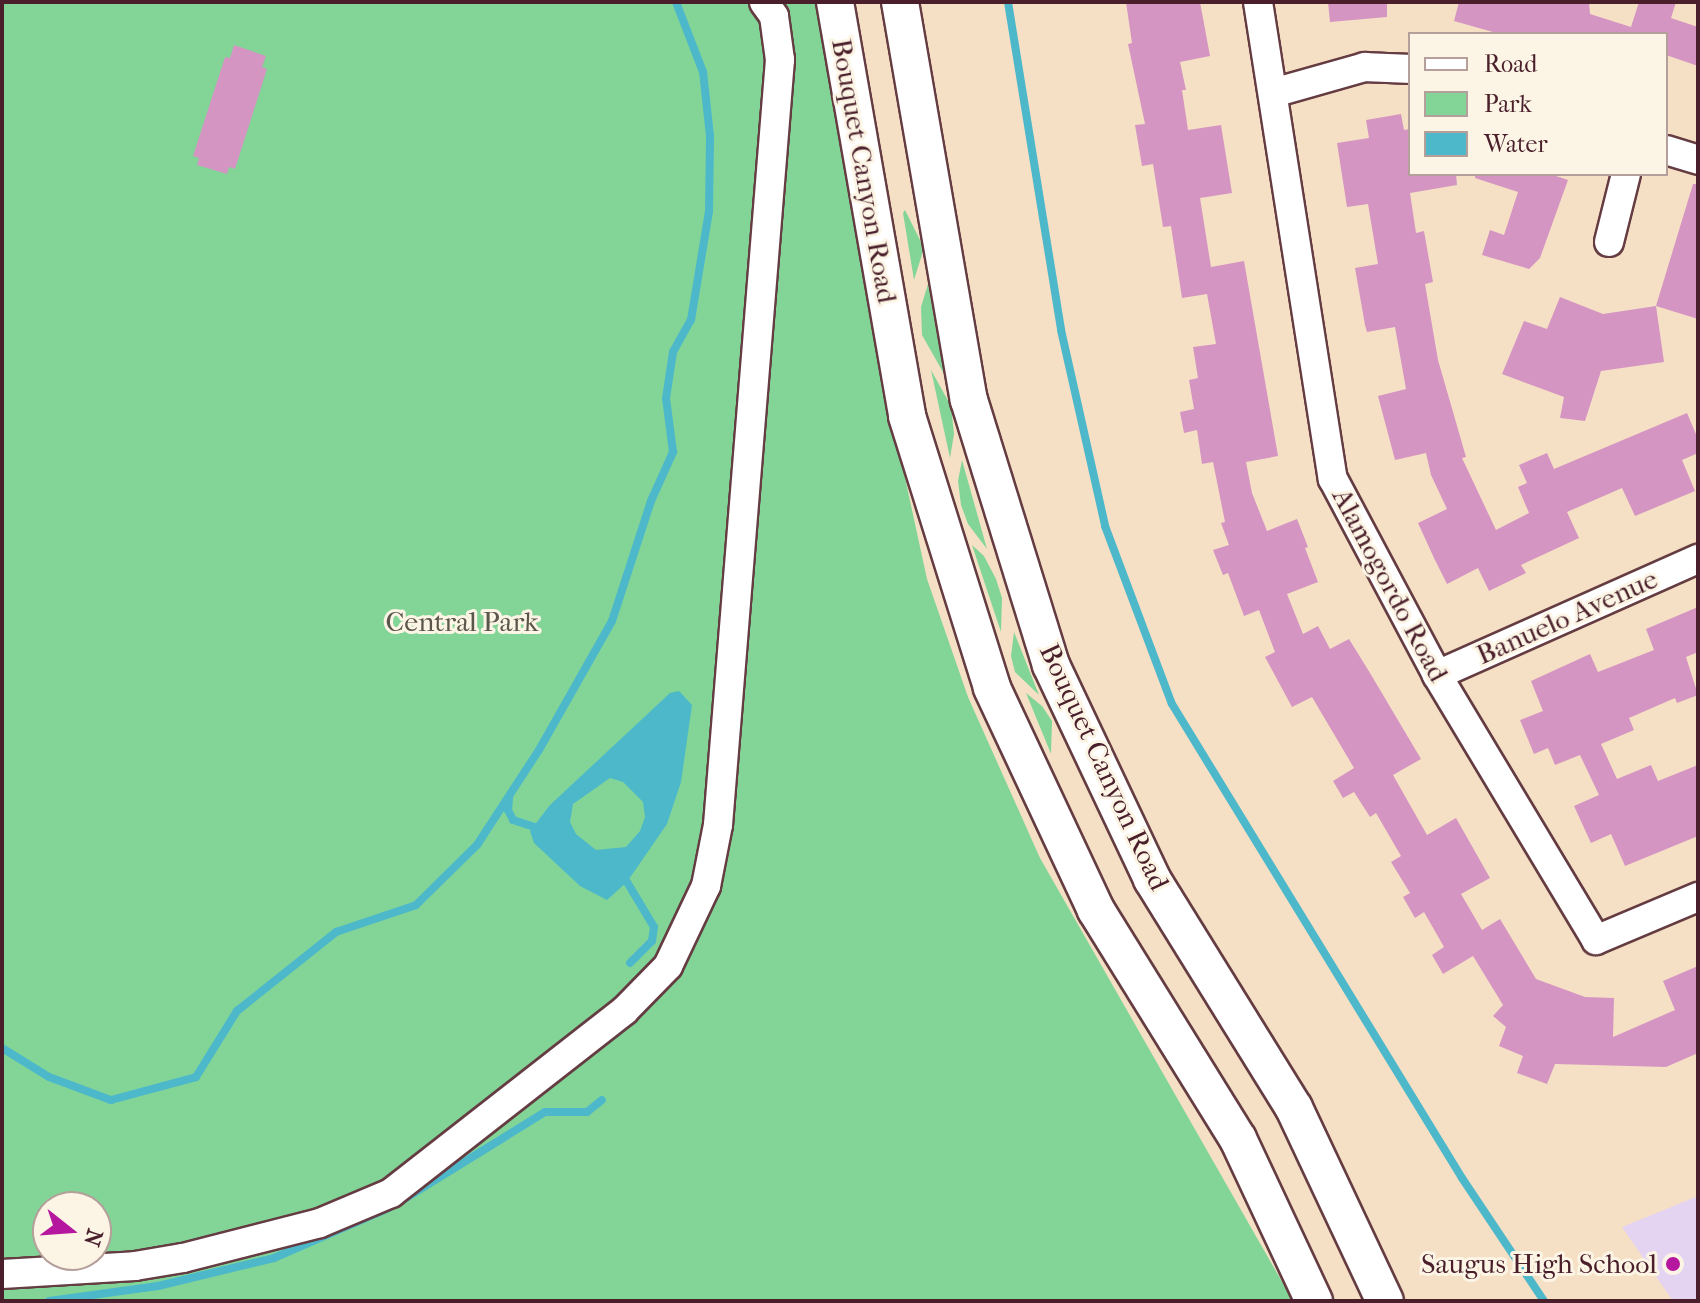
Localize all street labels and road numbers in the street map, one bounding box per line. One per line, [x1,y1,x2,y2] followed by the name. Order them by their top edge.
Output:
[824,36,904,306] street label: Bouquet Canyon Road
[1325,482,1455,688] street label: Alamogordo Road
[1471,562,1663,672] street label: Banuelo Avenue
[1032,638,1176,896] street label: Bouquet Canyon Road

